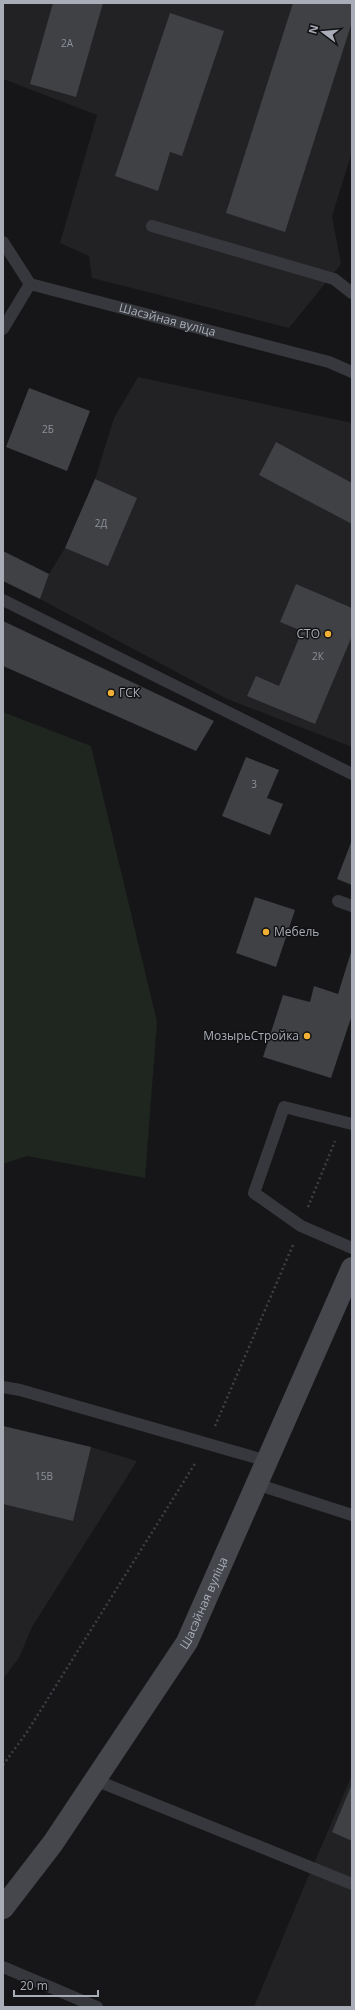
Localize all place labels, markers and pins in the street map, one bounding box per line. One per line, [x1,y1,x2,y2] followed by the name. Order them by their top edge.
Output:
[296,625,320,642] place label: СТО
[323,629,333,639] marker: СТО
[119,684,141,701] place label: ГСК
[106,688,116,698] marker: ГСК
[274,923,319,940] place label: Мебель
[261,927,271,937] marker: Мебель
[203,1027,299,1044] place label: МозырьСтройка
[302,1031,312,1041] marker: МозырьСтройка

